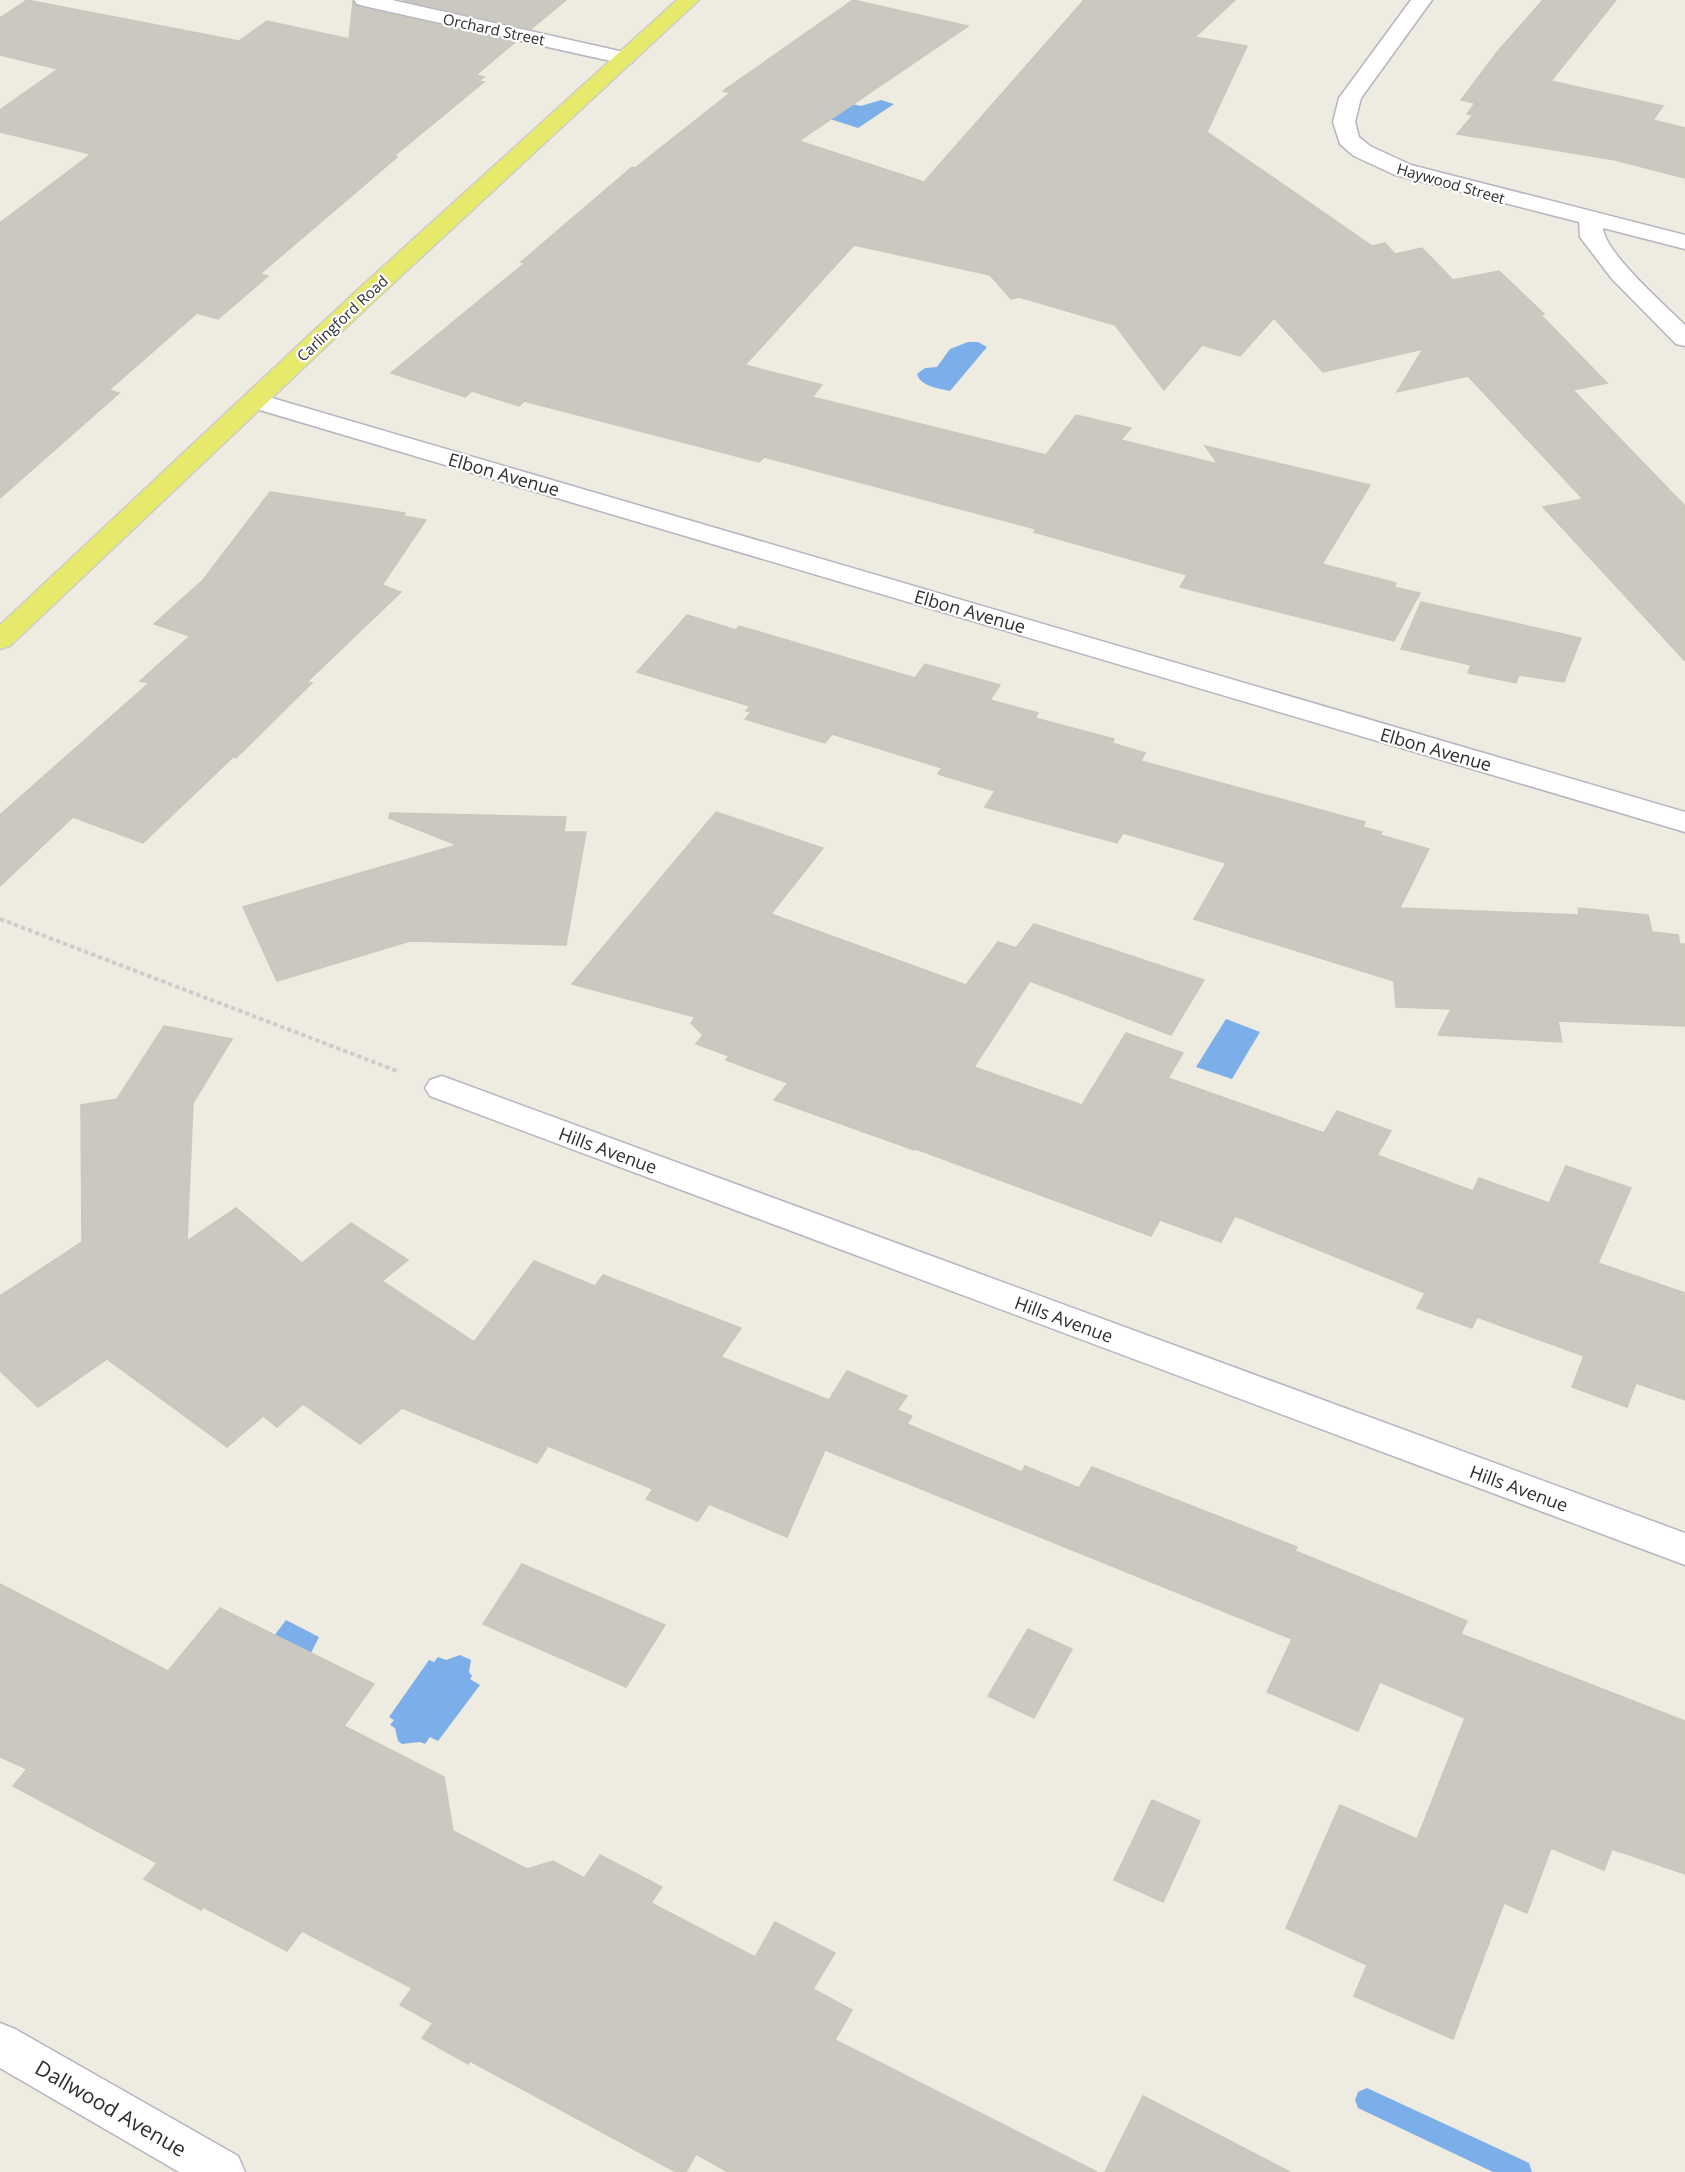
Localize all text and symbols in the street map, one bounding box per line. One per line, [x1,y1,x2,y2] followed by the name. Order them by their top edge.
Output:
[441,8,547,50] street label: Orchard Street
[1395,158,1507,208] street label: Haywood Street
[292,270,392,366] street label: Carlingford Road
[446,447,562,501] street label: Elbon Avenue
[912,584,1028,638] street label: Elbon Avenue
[1378,722,1494,776] street label: Elbon Avenue
[556,1121,660,1179] street label: Hills Avenue
[1012,1290,1116,1348] street label: Hills Avenue
[1467,1459,1571,1517] street label: Hills Avenue
[30,2053,192,2163] street label: Dallwood Avenue

